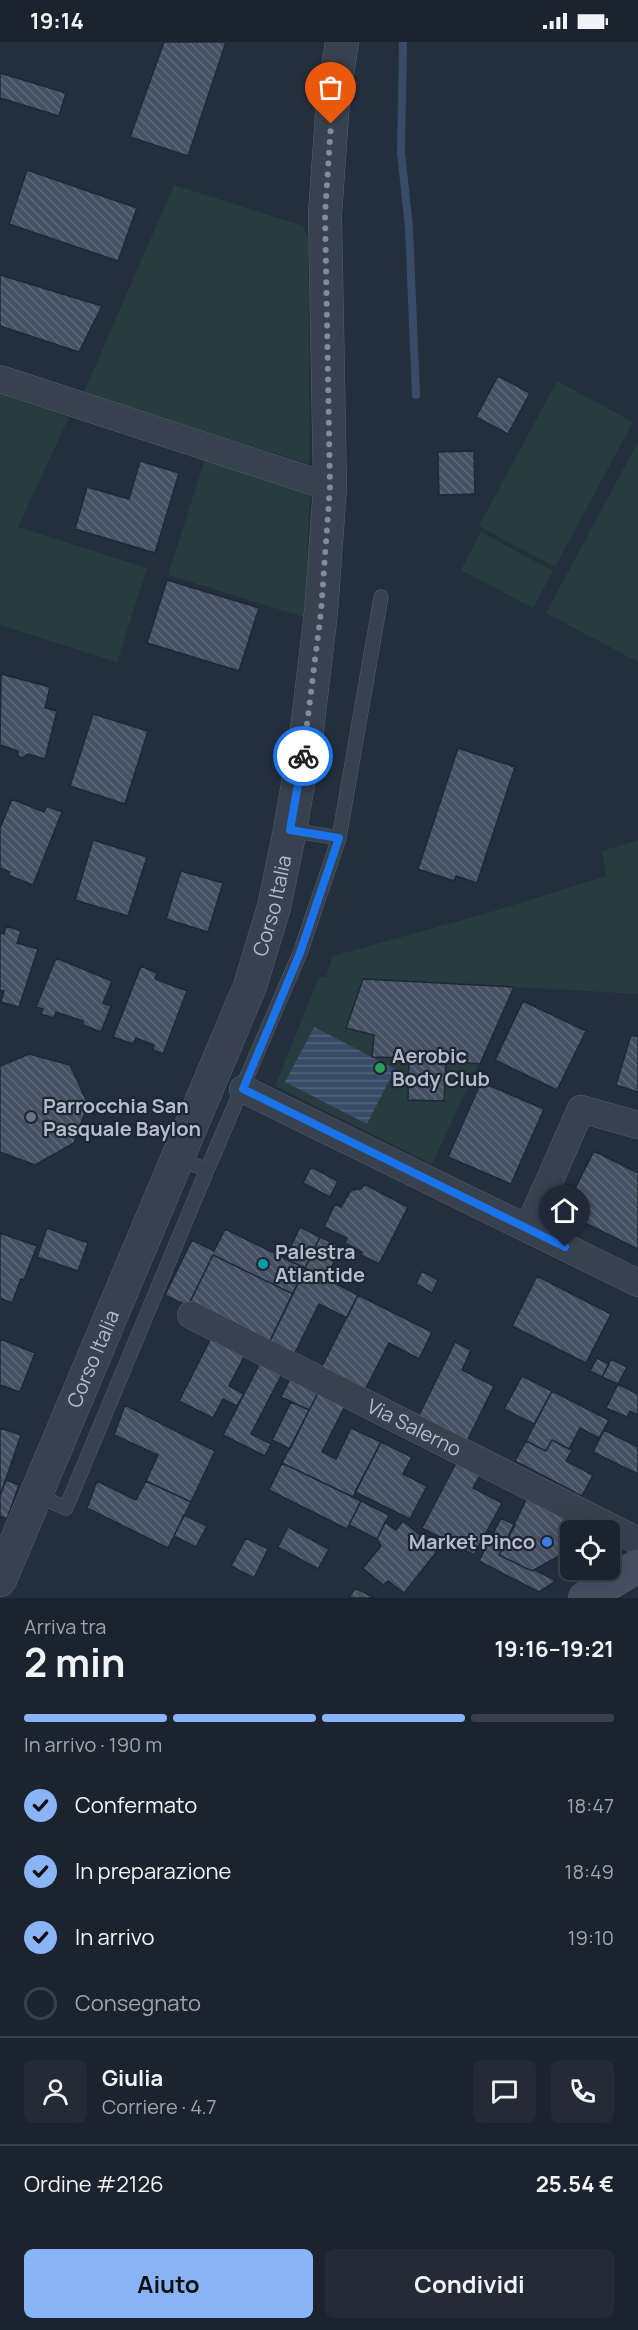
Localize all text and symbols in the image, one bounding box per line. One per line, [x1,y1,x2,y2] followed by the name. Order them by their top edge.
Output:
[30,6,84,36] text: 19:14
[305,62,356,124] pin
[314,71,347,104] icon: bag
[273,726,333,786] courier
[287,740,320,773] icon: bike
[246,852,297,959] street label: Corso Italia
[392,1042,490,1092] place label: Aerobic Body Club
[373,1061,387,1075] marker: Aerobic Body Club
[43,1092,201,1142] place label: Parrocchia San Pasquale Baylon
[24,1110,38,1124] marker: Parrocchia San Pasquale Baylon
[539,1185,590,1247] pin
[548,1194,581,1227] icon: home
[275,1238,365,1288] place label: Palestra Atlantide
[256,1257,270,1271] marker: Palestra Atlantide
[60,1306,125,1412] street label: Corso Italia
[363,1392,466,1463] street label: Via Salerno
[560,1520,620,1580] map controls
[560,1520,620,1580] button: locate
[409,1528,535,1555] place label: Market Pinco
[540,1535,554,1549] marker: Market Pinco
[24,1613,106,1640] text: Arriva tra
[494,1634,614,1664] text: 19:16–19:21
[24,1635,125,1689] text: 2 min
[24,1731,162,1758] text: In arrivo · 190 m
[24,1789,57,1822] icon: check
[75,1790,197,1820] text: Confermato
[567,1792,614,1819] text: 18:47
[24,1855,57,1888] icon: check
[75,1856,231,1886] text: In preparazione
[565,1858,614,1885] text: 18:49
[24,1921,57,1954] icon: check
[75,1922,155,1952] text: In arrivo
[568,1924,614,1951] text: 19:10
[75,1988,201,2018] text: Consegnato
[24,2060,87,2123] button: person
[473,2060,536,2123] button: chat
[551,2060,614,2123] button: phone
[102,2063,163,2093] text: Giulia
[102,2093,217,2120] text: Corriere · 4.7
[24,2169,164,2199] text: Ordine #2126
[536,2169,614,2199] text: 25.54 €
[24,2249,313,2318] button: Aiuto
[325,2249,614,2318] button: Condividi

